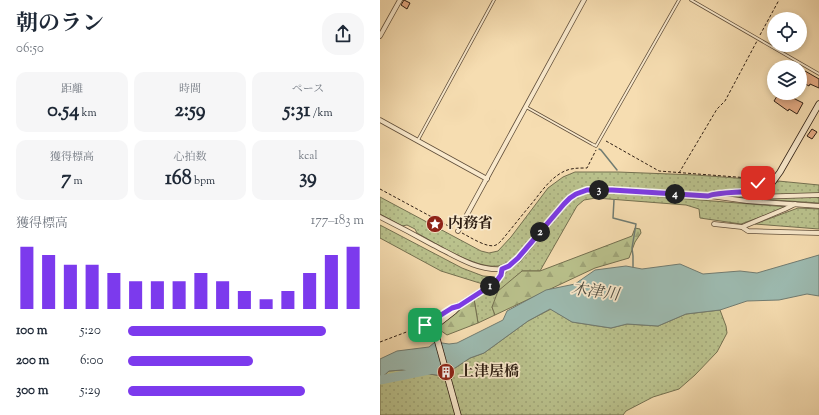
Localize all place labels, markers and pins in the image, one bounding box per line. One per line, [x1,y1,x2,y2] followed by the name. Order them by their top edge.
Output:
[741,166,775,200] pin
[589,180,609,200] pin: 3
[665,184,685,204] pin: 4
[425,214,445,234] place icon: 内務省
[448,214,493,235] place label: 内務省
[530,222,550,242] pin: 2
[480,276,500,296] pin: 1
[408,308,442,342] pin
[436,362,456,382] building icon: 上津屋橋
[459,362,519,383] place label: 上津屋橋

